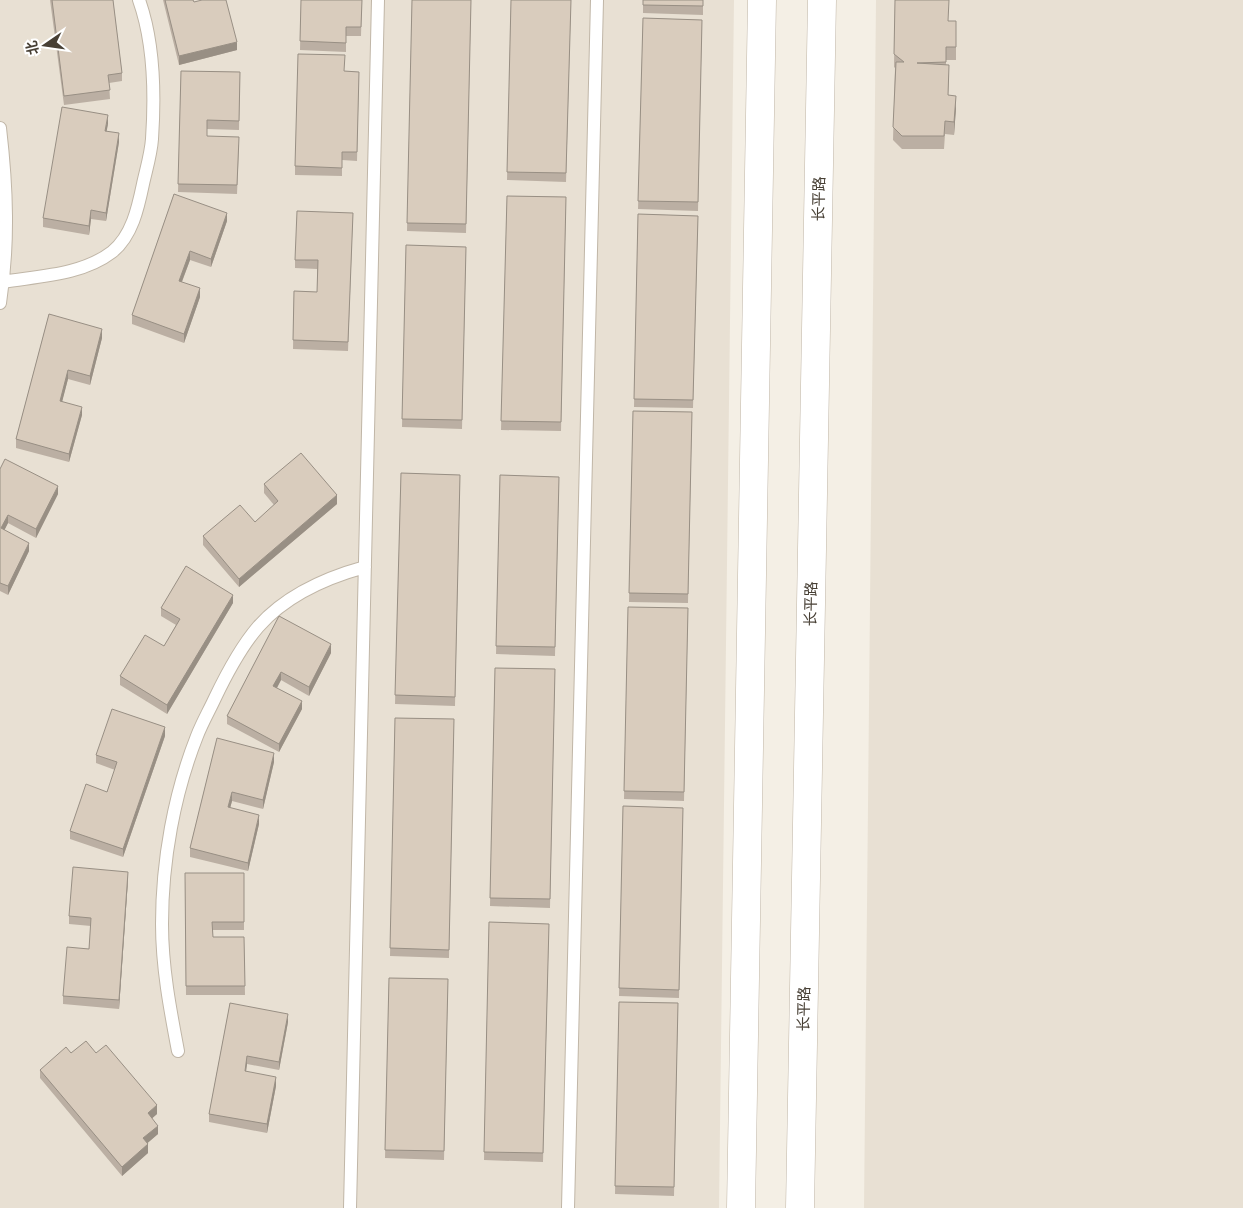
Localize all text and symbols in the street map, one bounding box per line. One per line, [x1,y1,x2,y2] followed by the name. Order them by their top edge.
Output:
[20,20,70,70] north arrow
[23,39,42,57] text: 北
[810,176,828,222] street label: 长平路
[802,581,820,627] street label: 长平路
[795,986,813,1032] street label: 长平路

